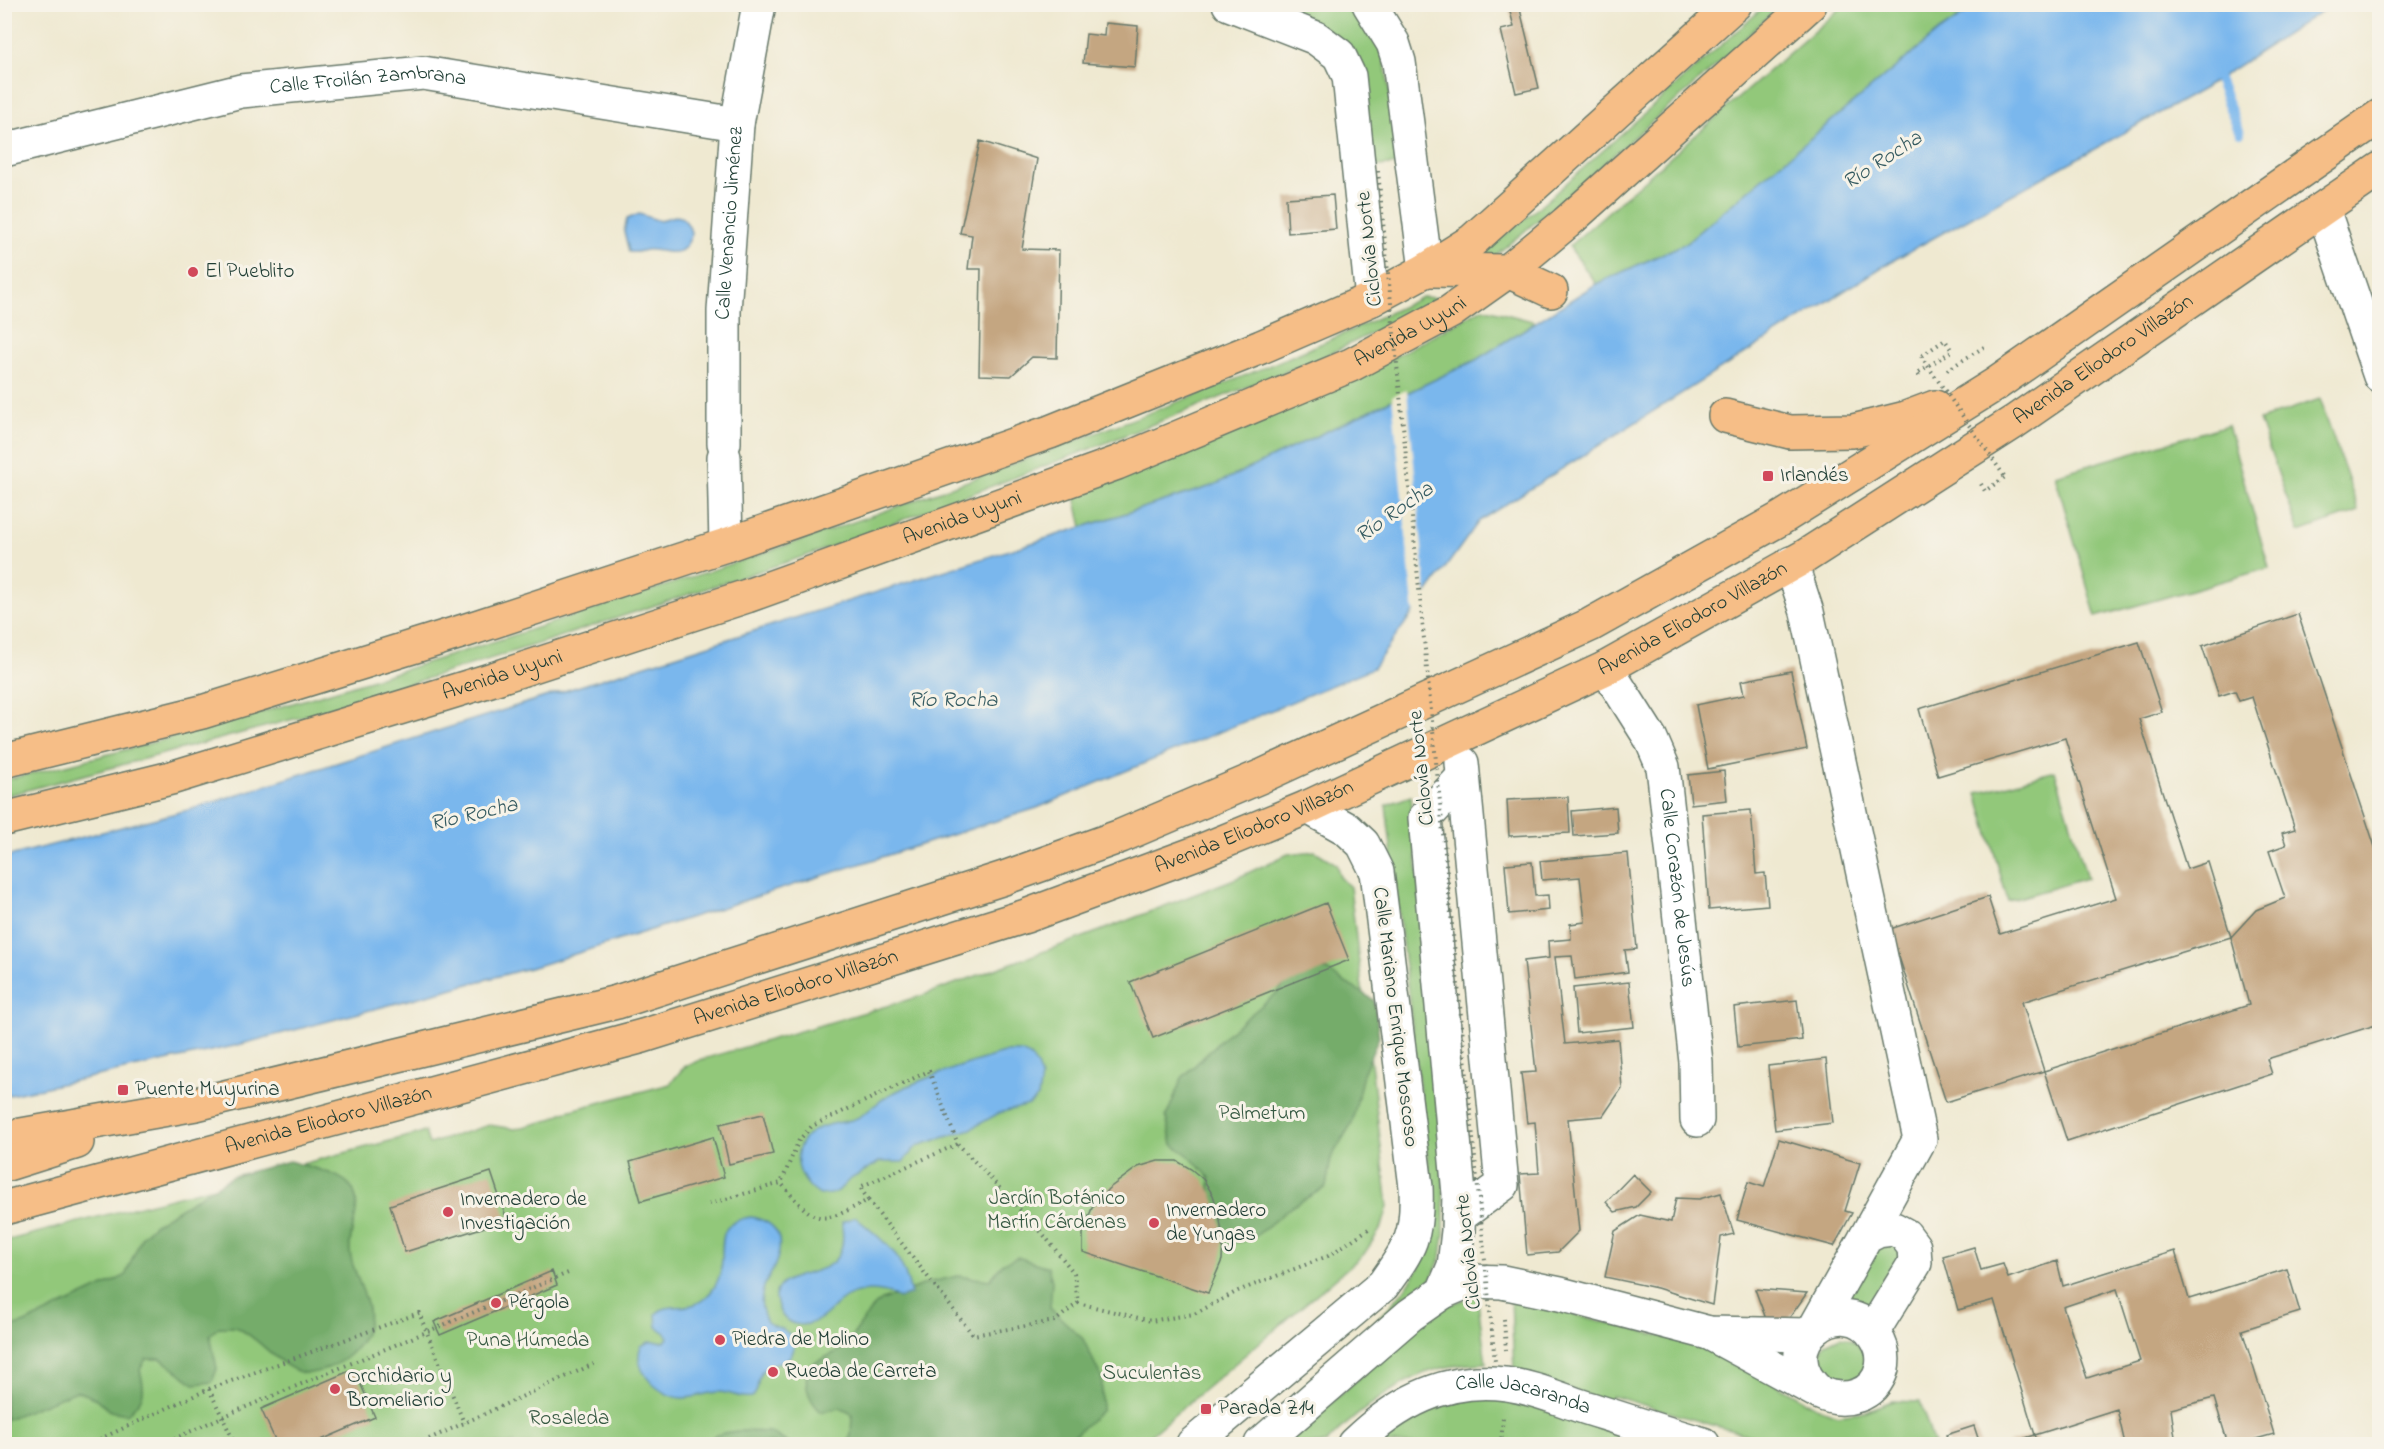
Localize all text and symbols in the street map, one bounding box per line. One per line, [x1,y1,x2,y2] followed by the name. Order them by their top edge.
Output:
[268,58,469,103] street label: Calle Froilán Zambrana
[1837,123,1930,199] water label: Río Rocha
[709,125,752,320] street label: Calle Venancio Jiménez
[1349,189,1391,308] street label: Ciclovía Norte
[205,257,295,287] place label: El Pueblito
[186,265,200,279] marker: El Pueblito
[2007,287,2200,433] street label: Avenida Eliodoro Villazón
[1349,289,1473,376] street label: Avenida Uyuni
[1780,461,1849,491] place label: Irlandés
[1761,469,1775,483] marker: Irlandés
[1349,474,1441,552] water label: Río Rocha
[899,483,1026,554] street label: Avenida Uyuni
[1593,554,1793,685] street label: Avenida Eliodoro Villazón
[439,642,567,709] street label: Avenida Uyuni
[909,685,998,717] water label: Río Rocha
[1401,708,1443,827] street label: Ciclovía Norte
[1150,773,1359,882] street label: Avenida Eliodoro Villazón
[1650,787,1703,989] street label: Calle Corazón de Jesús
[427,789,522,841] water label: Río Rocha
[1364,885,1426,1149] street label: Calle Mariano Enrique Moscoso
[690,942,902,1034] street label: Avenida Eliodoro Villazón
[135,1075,280,1107] place label: Puente Muyurina
[222,1078,435,1163] street label: Avenida Eliodoro Villazón
[116,1083,130,1097] marker: Puente Muyurina
[1219,1099,1305,1129] park label: Palmetum
[987,1184,1127,1238] park label: Jardín Botánico Martín Cárdenas
[460,1185,587,1241] place label: Invernadero de Investigación
[1448,1192,1490,1311] street label: Ciclovía Norte
[1166,1196,1266,1252] place label: Invernadero de Yungas
[441,1205,455,1219] marker: Invernadero de Investigación
[1147,1216,1161,1230] marker: Invernadero de Yungas
[508,1288,569,1320] place label: Pérgola
[489,1296,503,1310] marker: Pérgola
[732,1325,869,1355] place label: Piedra de Molino
[467,1326,589,1356] park label: Puna Húmeda
[713,1333,727,1347] marker: Piedra de Molino
[785,1357,937,1387] place label: Rueda de Carreta
[1102,1359,1202,1389] park label: Suculentas
[346,1362,452,1416] place label: Orchidario y Bromeliario
[766,1365,780,1379] marker: Rueda de Carreta
[1453,1368,1594,1423] street label: Calle Jacaranda
[328,1382,342,1396] marker: Orchidario y Bromeliario
[1218,1394,1314,1424] place label: Parada Z14
[1199,1402,1213,1416] marker: Parada Z14
[529,1404,609,1434] park label: Rosaleda

